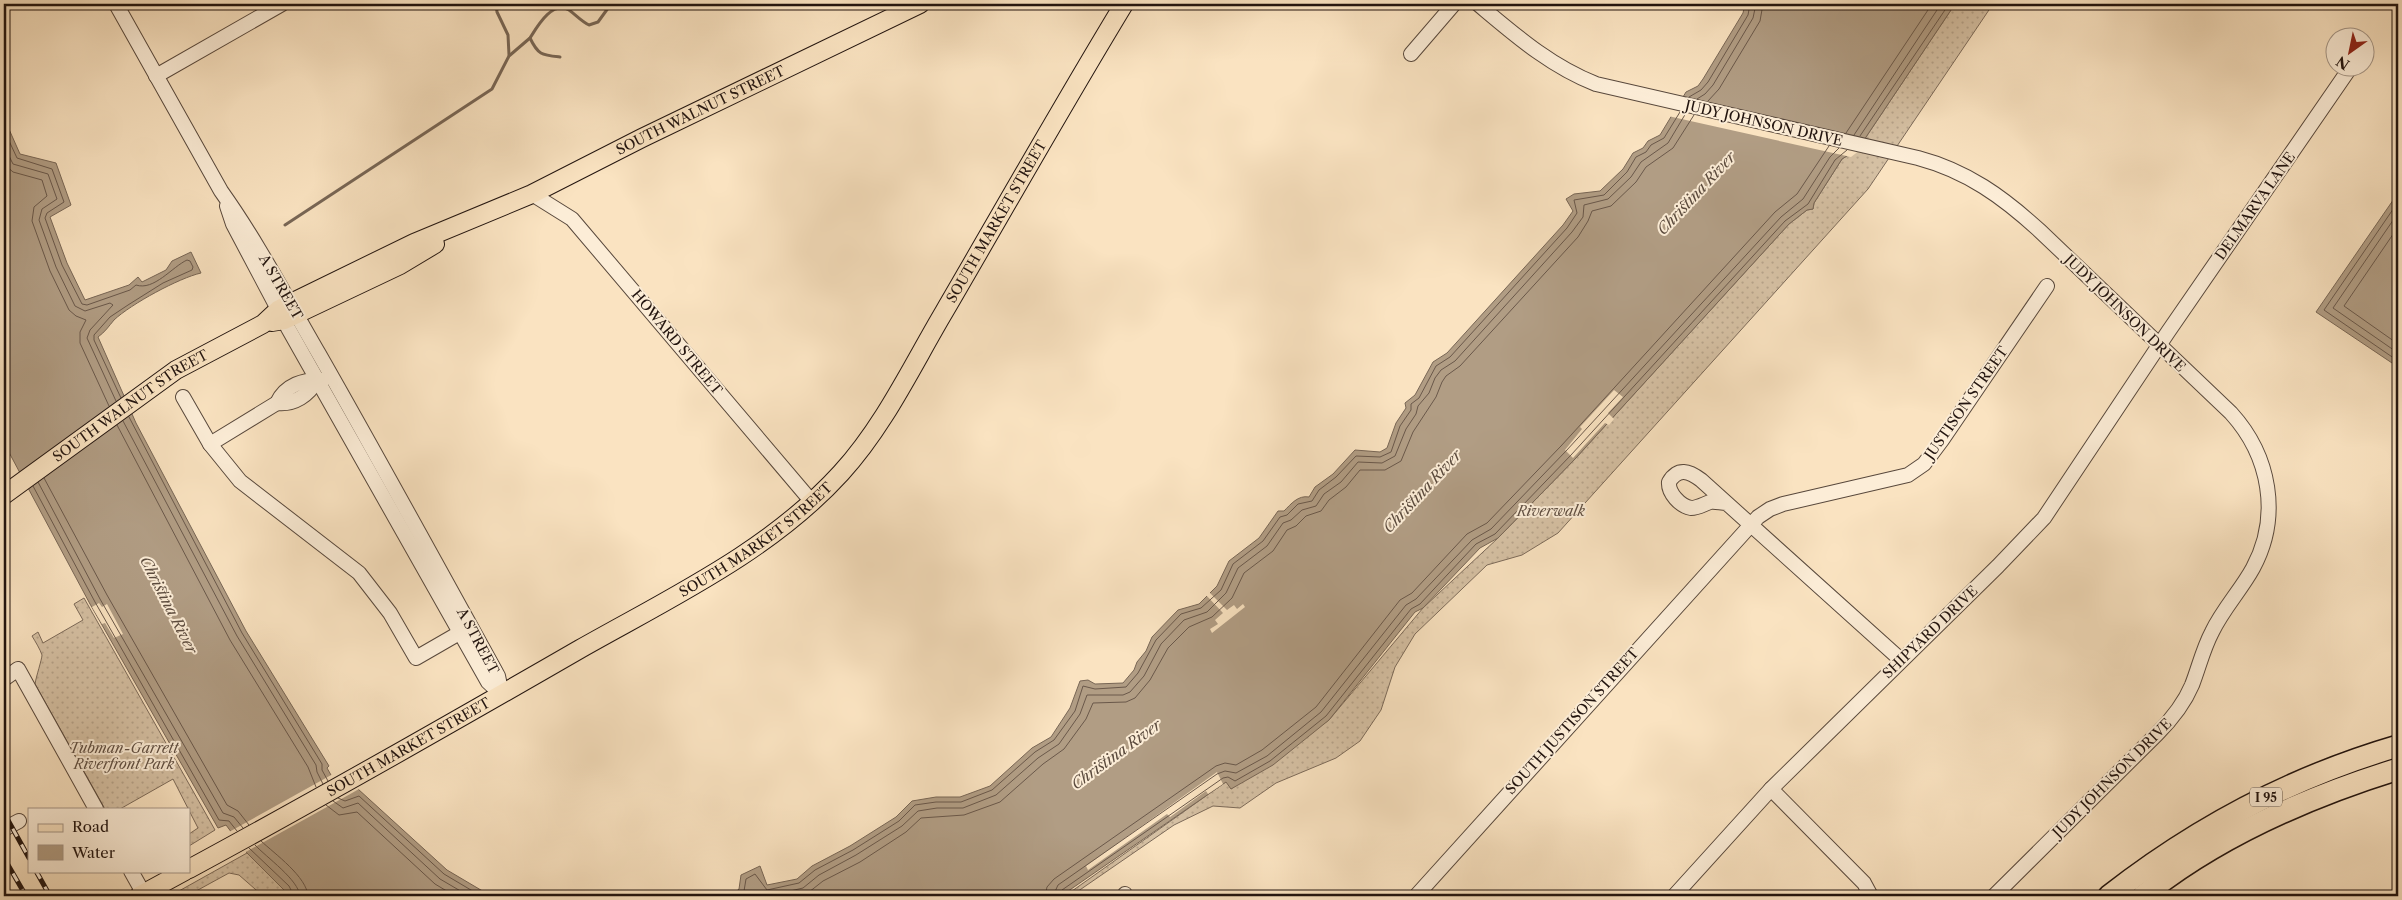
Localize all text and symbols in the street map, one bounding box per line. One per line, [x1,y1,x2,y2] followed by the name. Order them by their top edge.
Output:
[2324,28,2374,78] north arrow
[2333,52,2353,74] text: N
[613,61,788,159] street label: SOUTH WALNUT STREET
[1681,96,1845,150] street label: JUDY JOHNSON DRIVE
[942,136,1051,306] street label: SOUTH MARKET STREET
[1653,147,1740,239] water label: Christina River
[2211,149,2299,263] street label: DELMARVA LANE
[2059,249,2189,376] street label: JUDY JOHNSON DRIVE
[255,250,307,323] street label: A STREET
[628,286,727,399] street label: HOWARD STREET
[1919,343,2012,465] street label: JUSTISON STREET
[49,345,212,466] street label: SOUTH WALNUT STREET
[1379,445,1466,537] water label: Christina River
[676,478,836,601] street label: SOUTH MARKET STREET
[1516,502,1586,520] park label: Riverwalk
[136,553,202,658] water label: Christina River
[1878,582,1982,682] street label: SHIPYARD DRIVE
[453,604,503,678] street label: A STREET
[1501,644,1643,798] street label: SOUTH JUSTISON STREET
[323,693,494,800] street label: SOUTH MARKET STREET
[1067,714,1166,793] water label: Christina River
[2047,715,2175,843] street label: JUDY JOHNSON DRIVE
[70,739,179,773] park label: Tubman-Garrett Riverfront Park
[2250,788,2282,806] road number: I 95
[28,808,190,872] legend
[72,817,109,836] text: Road
[71,843,116,862] text: Water

